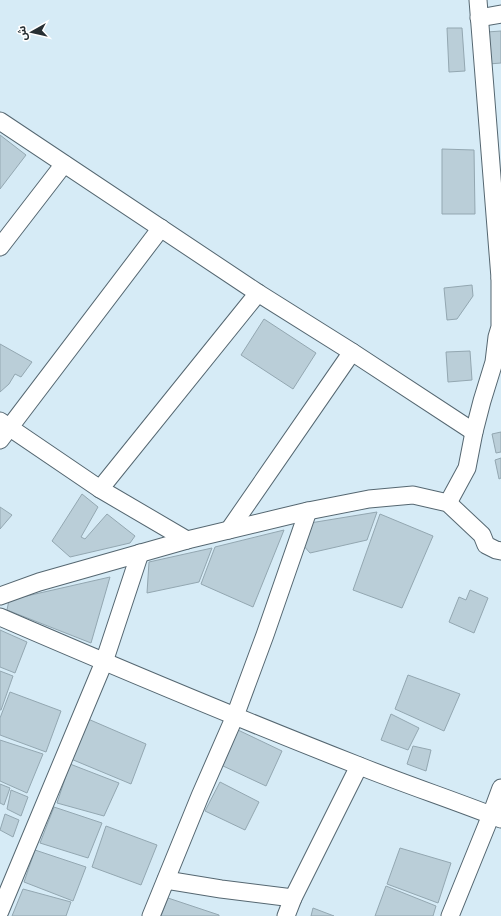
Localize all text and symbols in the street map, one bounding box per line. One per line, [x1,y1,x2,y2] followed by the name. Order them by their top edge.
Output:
[12,12,52,52] north arrow
[13,25,31,42] text: ش

